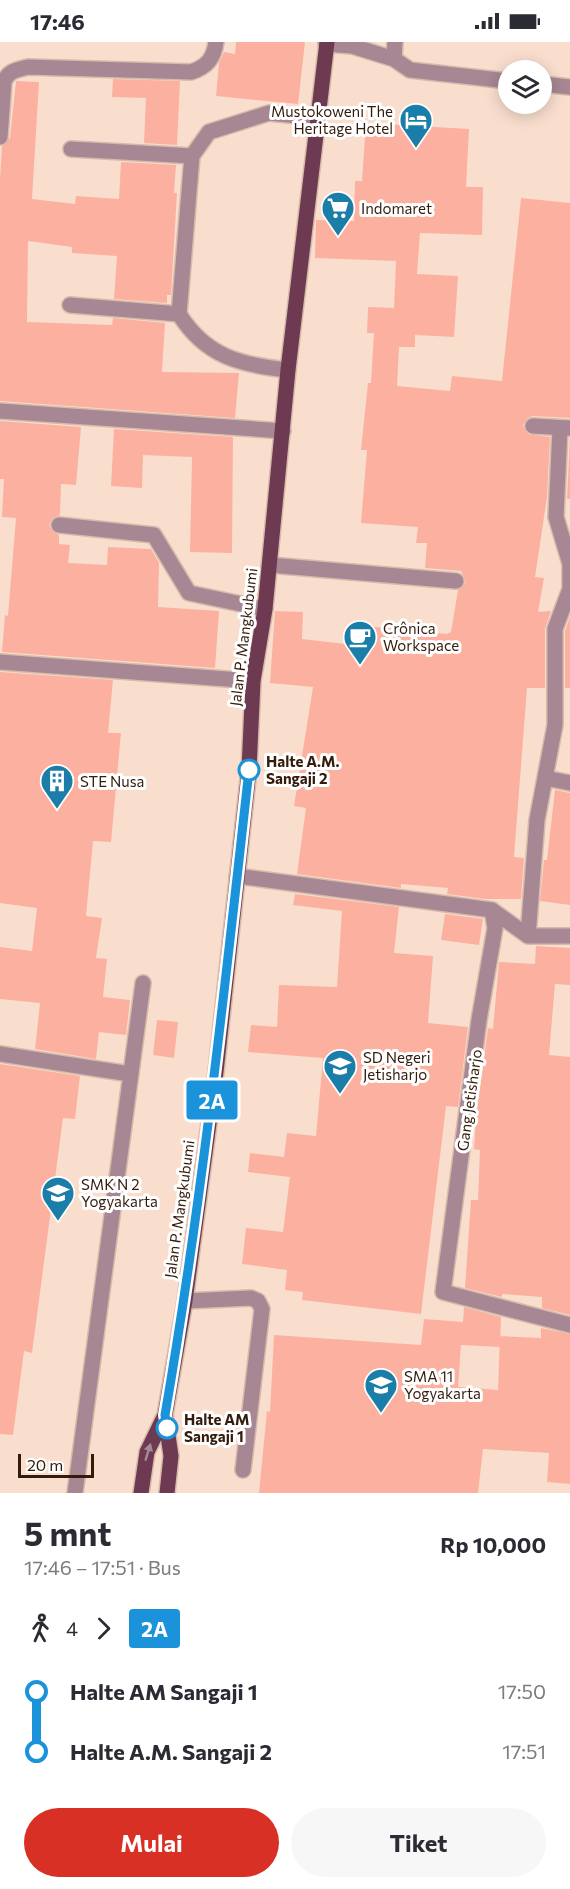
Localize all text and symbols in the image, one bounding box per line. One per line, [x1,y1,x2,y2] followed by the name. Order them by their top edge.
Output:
[30,8,85,35] text: 17:46
[498,60,552,114] map controls
[498,60,552,114] button: layers
[271,102,393,137] place label: Mustokoweni The Heritage Hotel
[398,102,434,149] hotel icon: Mustokoweni The Heritage Hotel
[320,190,356,237] supermarket icon: Indomaret
[361,199,432,217] place label: Indomaret
[226,567,260,707] street label: Jalan P. Mangkubumi
[342,619,378,666] cafe icon: Crônica Workspace
[383,619,459,654] place label: Crônica Workspace
[266,752,339,787] place label: Halte A.M. Sangaji 2
[238,759,260,781] marker: Halte A.M. Sangaji 2
[39,763,75,810] building icon: STE Nusa
[80,772,144,790] place label: STE Nusa
[322,1048,358,1095] school or university icon: SD Negeri Jetisharjo
[363,1048,431,1083] place label: SD Negeri Jetisharjo
[453,1048,485,1152] street label: Gang Jetisharjo
[185,1080,239,1120] line badge: 2A
[198,1088,226,1113] text: 2A
[160,1139,198,1279] street label: Jalan P. Mangkubumi
[40,1175,76,1222] school or university icon: SMK N 2 Yogyakarta
[81,1175,158,1210] place label: SMK N 2 Yogyakarta
[363,1367,399,1414] school or university icon: SMA 11 Yogyakarta
[404,1367,481,1402] place label: SMA 11 Yogyakarta
[184,1410,250,1445] place label: Halte AM Sangaji 1
[156,1417,178,1439] marker: Halte AM Sangaji 1
[144,1443,154,1461] one-way arrow
[18,1451,94,1478] scale bar
[27,1455,63,1474] text: 20 m
[24,1512,111,1553] text: 5 mnt
[440,1531,546,1558] text: Rp 10,000
[24,1555,181,1579] text: 17:46 – 17:51 · Bus
[24,1612,57,1645] icon: walk
[87,1612,120,1645] icon: forward
[66,1616,78,1640] text: 4
[141,1616,168,1641] text: 2A
[70,1678,258,1705] text: Halte AM Sangaji 1
[498,1679,546,1703] text: 17:50
[70,1738,272,1765] text: Halte A.M. Sangaji 2
[502,1739,546,1763] text: 17:51
[24,1808,279,1877] button: Mulai
[291,1808,546,1877] button: Tiket

